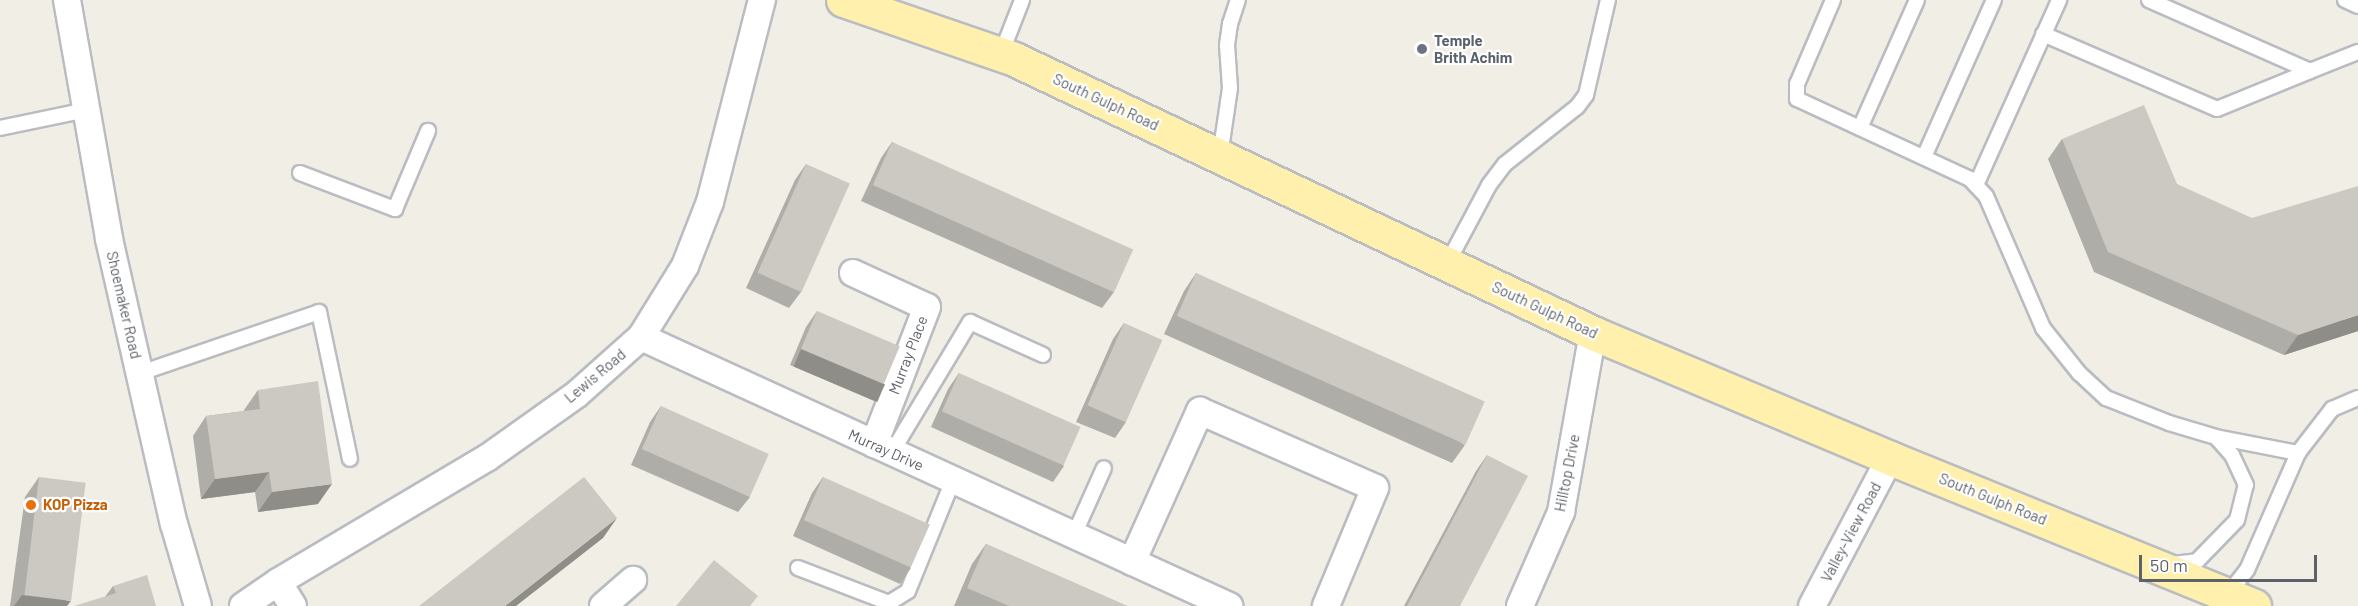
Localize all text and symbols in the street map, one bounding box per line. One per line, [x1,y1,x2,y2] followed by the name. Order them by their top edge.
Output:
[1434,31,1512,66] place label: Temple Brith Achim
[1415,42,1429,56] marker: Temple Brith Achim
[1050,70,1162,134] street label: South Gulph Road
[103,249,145,361] street label: Shoemaker Road
[1489,278,1601,342] street label: South Gulph Road
[885,313,931,397] street label: Murray Place
[561,345,629,407] street label: Lewis Road
[846,425,926,475] street label: Murray Drive
[1551,433,1583,513] street label: Hilltop Drive
[1936,469,2050,529] street label: South Gulph Road
[1817,479,1885,585] street label: Valley-View Road
[43,496,108,514] place label: KOP Pizza
[24,498,38,512] marker: KOP Pizza
[2142,543,2320,581] scale bar
[2150,554,2188,576] text: 50 m

